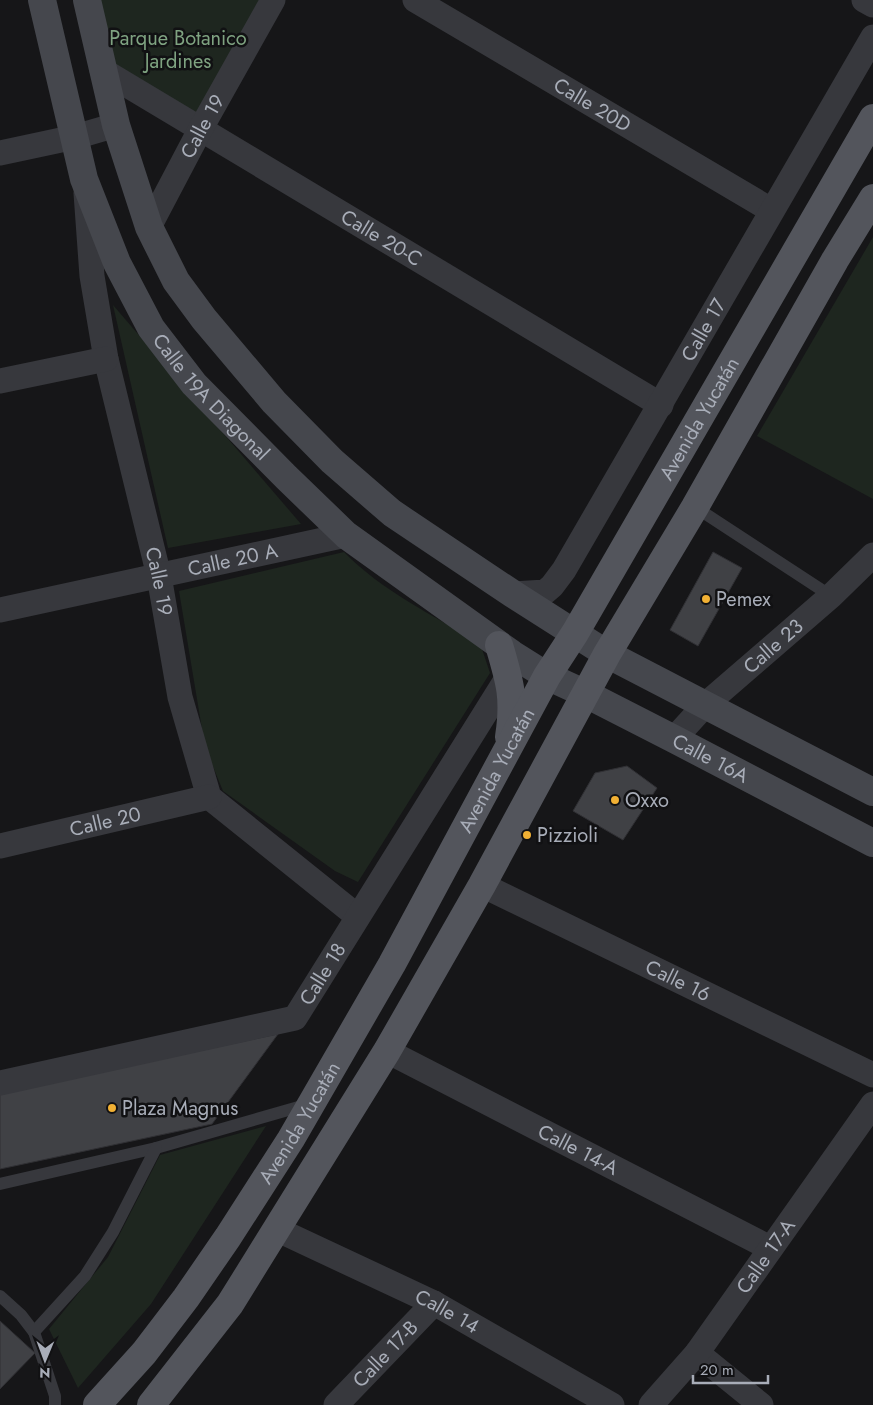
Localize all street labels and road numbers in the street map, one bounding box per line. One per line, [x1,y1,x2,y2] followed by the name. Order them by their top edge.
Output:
[548,70,637,139] street label: Calle 20D
[173,89,232,164] street label: Calle 19
[336,202,428,273] street label: Calle 20-C
[674,292,733,367] street label: Calle 17
[146,327,276,467] street label: Calle 19A Diagonal
[652,352,746,486] street label: Avenida Yucatán
[185,536,281,583] street label: Calle 20 A
[138,544,180,618] street label: Calle 19
[737,612,810,680] street label: Calle 23
[451,703,542,838] street label: Avenida Yucatán
[667,726,755,790] street label: Calle 16A
[67,799,144,844] street label: Calle 20
[292,937,353,1011] street label: Calle 18
[641,952,716,1008] street label: Calle 16
[251,1056,347,1190] street label: Avenida Yucatán
[533,1117,624,1182] street label: Calle 14-A
[729,1212,802,1300] street label: Calle 17-A
[410,1282,485,1341] street label: Calle 14
[346,1314,425,1394] street label: Calle 17-B

